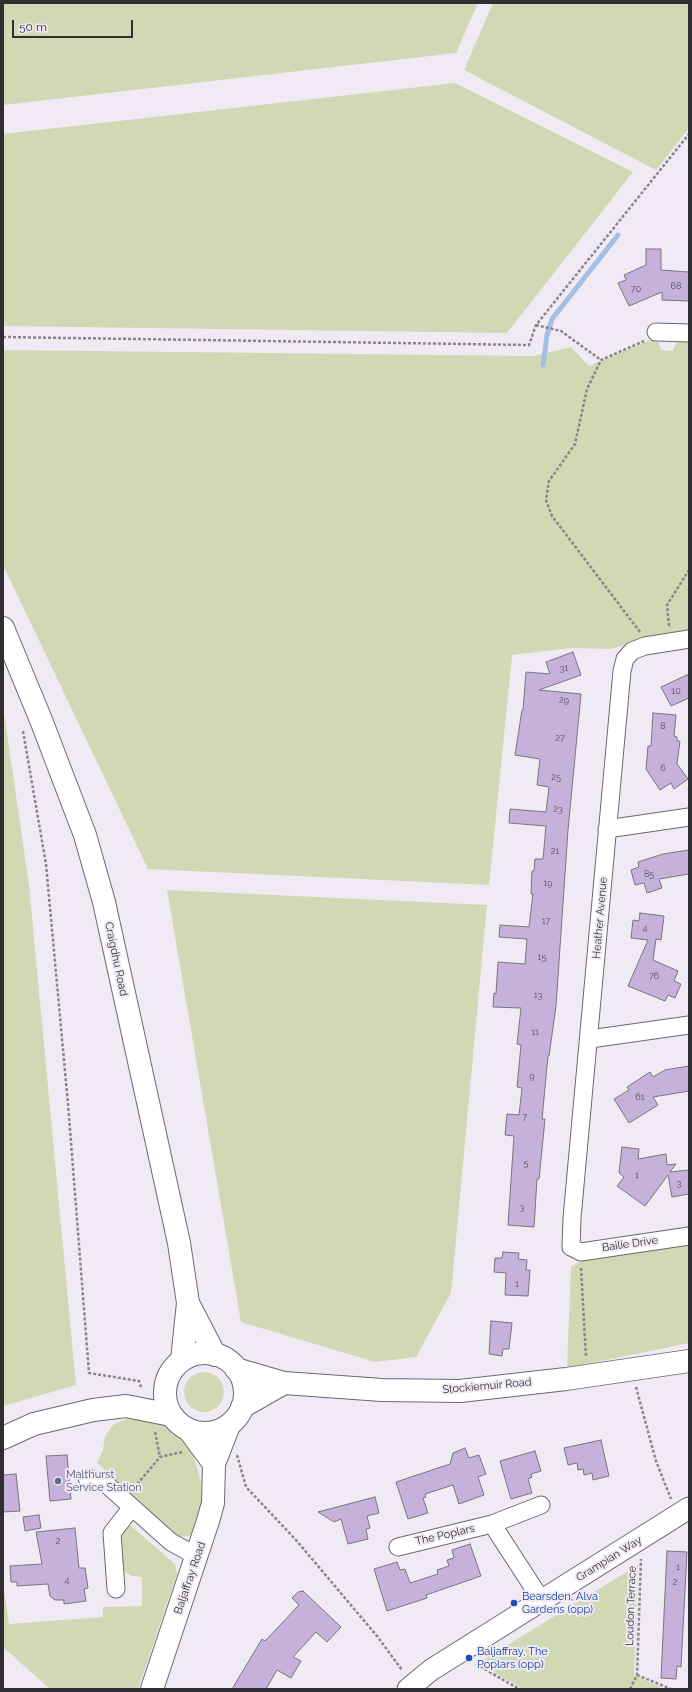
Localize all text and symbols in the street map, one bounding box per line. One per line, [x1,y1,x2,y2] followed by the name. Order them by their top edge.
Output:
[14,12,135,38] scale bar
[19,20,47,34] text: 50 m
[671,281,681,291] house number: 68
[631,284,641,294] house number: 70
[560,663,568,673] house number: 31
[671,686,681,696] house number: 10
[559,695,569,705] house number: 29
[660,721,666,731] house number: 8
[555,733,565,743] house number: 27
[660,763,666,773] house number: 6
[551,772,561,782] house number: 25
[553,804,563,814] house number: 23
[551,846,559,856] house number: 21
[644,869,654,879] house number: 85
[590,876,610,960] street label: Heather Avenue
[543,878,553,888] house number: 19
[542,916,550,926] house number: 17
[102,921,130,997] street label: Craigdhu Road
[643,923,647,933] house number: 4
[538,952,546,962] house number: 15
[649,971,659,981] house number: 76
[534,990,542,1000] house number: 13
[531,1027,539,1037] house number: 11
[529,1071,535,1081] house number: 9
[635,1092,645,1102] house number: 61
[523,1112,527,1122] house number: 7
[524,1158,528,1168] house number: 5
[635,1170,639,1180] house number: 1
[677,1178,681,1188] house number: 3
[520,1202,524,1212] house number: 3
[601,1234,659,1254] street label: Bailie Drive
[515,1279,519,1289] house number: 1
[442,1376,532,1396] street label: Stockiemuir Road
[66,1468,142,1494] place label: Malthurst Service Station
[53,1476,63,1486] marker: Malthurst Service Station
[414,1522,476,1548] street label: The Poplars
[574,1534,644,1584] street label: Grampian Way
[56,1536,60,1546] house number: 2
[171,1540,209,1616] street label: Baljaffray Road
[676,1562,680,1572] house number: 1
[623,1566,639,1646] street label: Loudon Terrace
[65,1575,69,1585] house number: 4
[673,1577,677,1587] house number: 2
[522,1590,598,1616] place label: Bearsden, Alva Gardens (opp)
[509,1598,519,1608] marker: Bearsden, Alva Gardens (opp)
[477,1645,548,1671] place label: Baljaffray, The Poplars (opp)
[464,1653,474,1663] marker: Baljaffray, The Poplars (opp)

